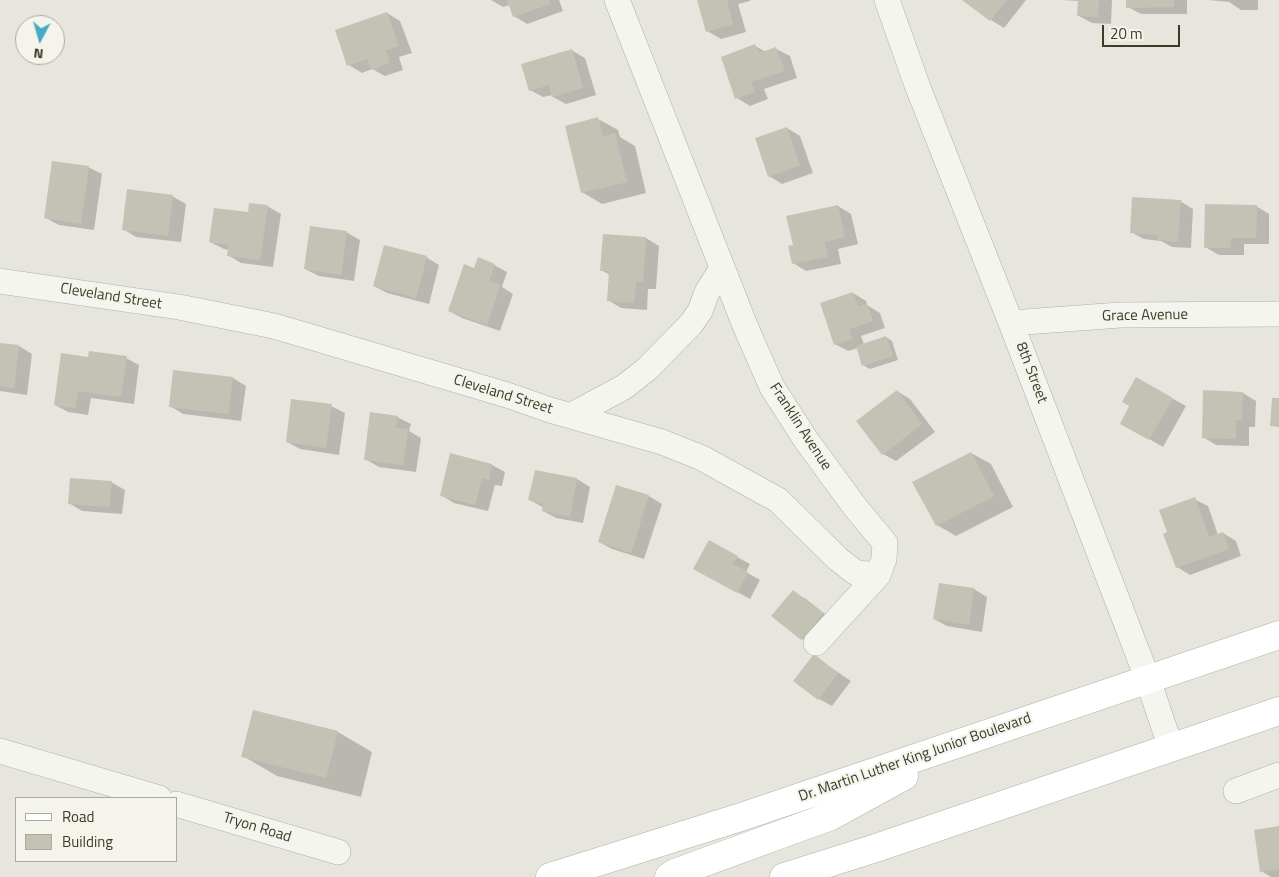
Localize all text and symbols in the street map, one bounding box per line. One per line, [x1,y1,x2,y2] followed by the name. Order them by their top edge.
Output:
[15,15,65,65] north arrow
[1104,15,1182,47] scale bar
[1110,22,1143,45] text: 20 m
[33,43,44,65] text: N
[59,280,163,314] street label: Cleveland Street
[1102,306,1188,326] street label: Grace Avenue
[1011,340,1051,406] street label: 8th Street
[451,371,555,419] street label: Cleveland Street
[765,380,835,474] street label: Franklin Avenue
[796,710,1034,806] street label: Dr. Martin Luther King Junior Boulevard
[15,797,178,862] legend
[62,805,94,828] text: Road
[221,809,293,847] street label: Tryon Road
[62,830,113,853] text: Building

